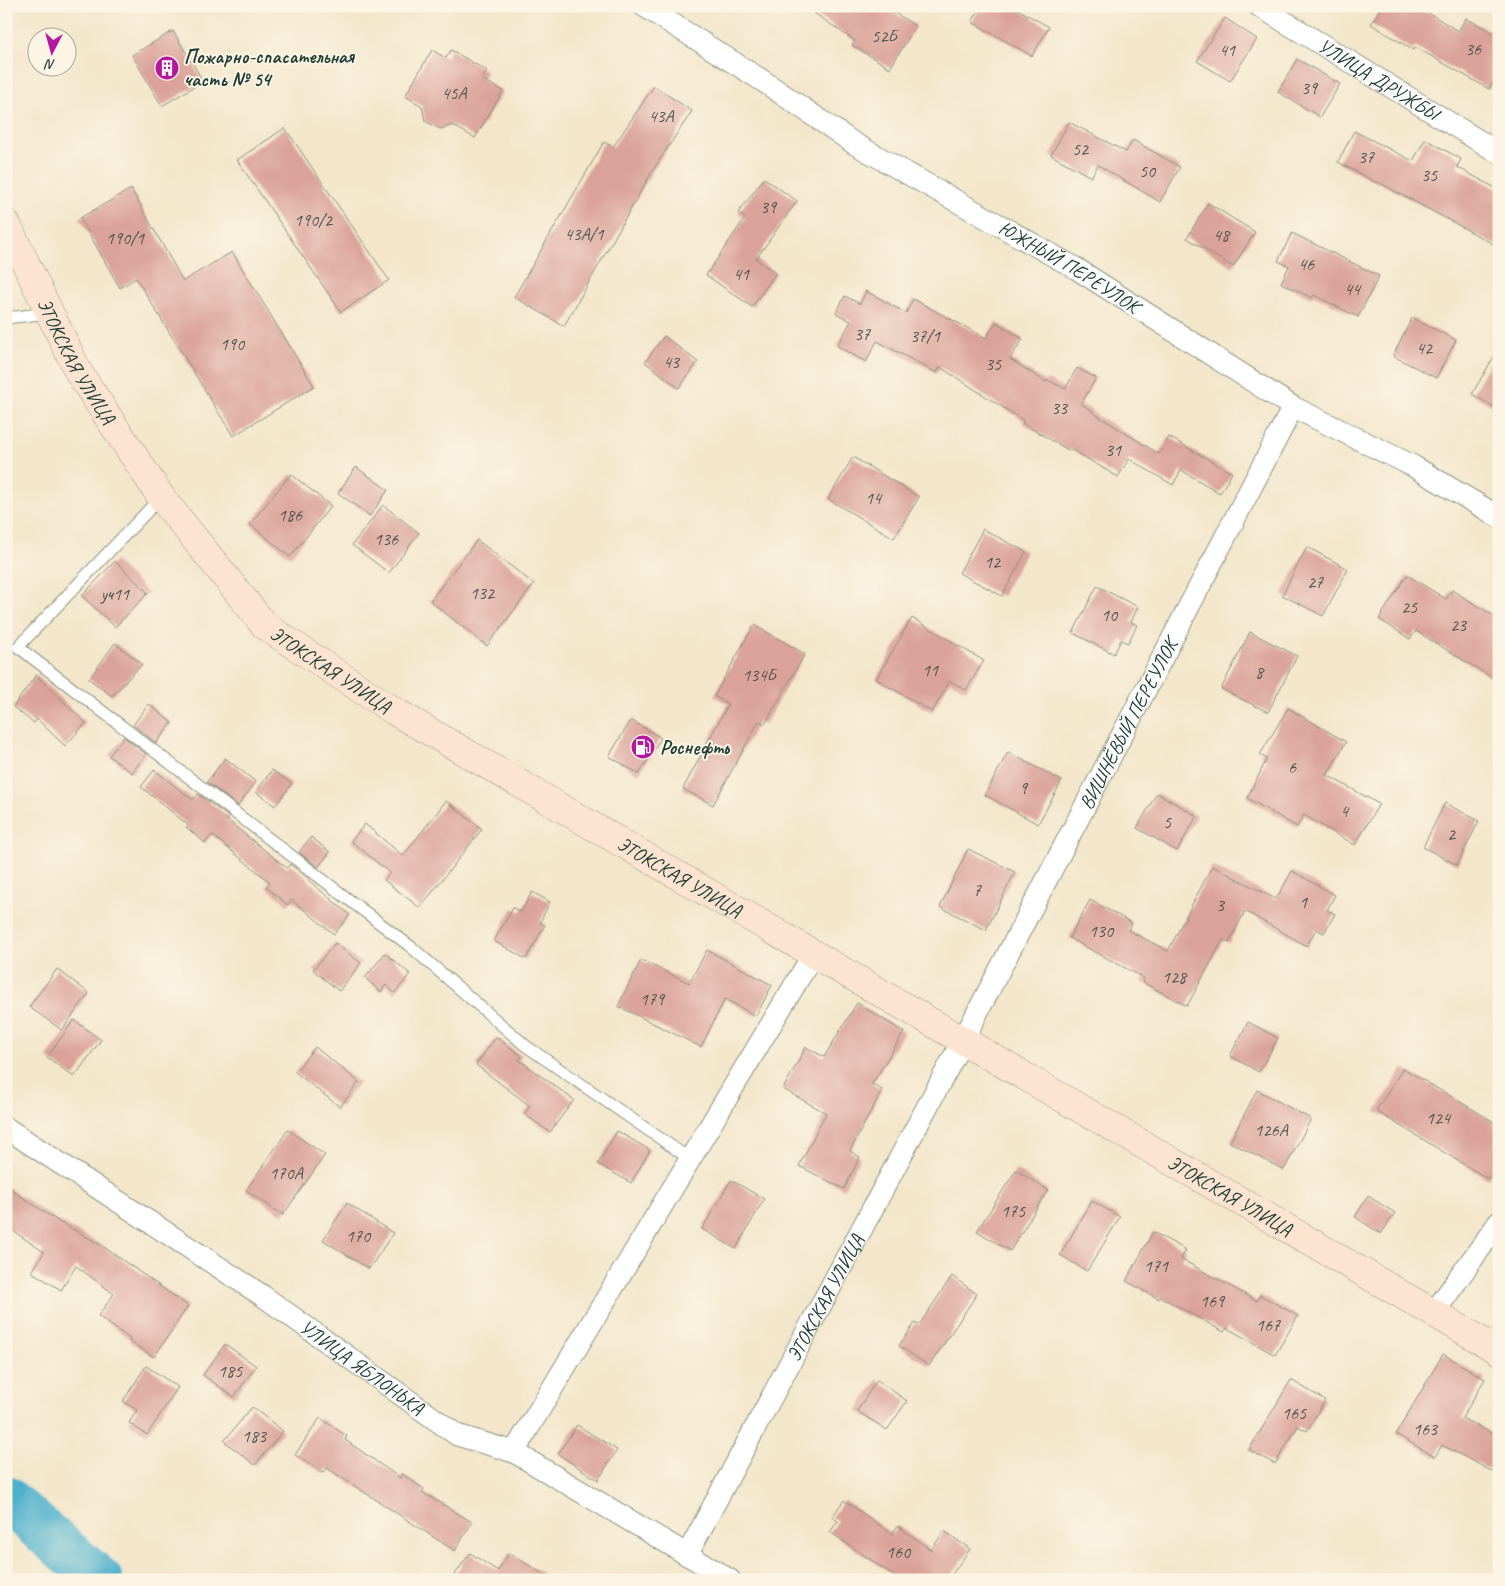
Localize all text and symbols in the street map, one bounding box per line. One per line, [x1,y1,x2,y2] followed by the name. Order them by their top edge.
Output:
[871,25,900,47] house number: 52Б
[28,28,78,78] north arrow
[1314,33,1446,127] street label: УЛИЦА ДРУЖБЫ
[1465,38,1482,60] house number: 36
[1219,39,1236,61] house number: 41
[184,44,356,92] place label: Пожарно-спасательная часть № 54
[43,55,56,73] text: N
[154,55,180,81] building icon: Пожарно-спасательная часть № 54
[1301,77,1319,99] house number: 39
[441,82,468,104] house number: 45А
[648,105,675,127] house number: 43А
[1072,138,1090,160] house number: 52
[1358,146,1375,168] house number: 37
[1139,160,1157,182] house number: 50
[1421,164,1438,186] house number: 35
[760,196,778,218] house number: 39
[294,209,334,231] house number: 190/2
[994,215,1148,320] street label: ЮЖНЫЙ ПЕРЕУЛОК
[564,223,605,245] house number: 43А/1
[1213,224,1231,246] house number: 48
[106,227,145,249] house number: 190/1
[1298,253,1315,275] house number: 46
[733,263,750,285] house number: 41
[1344,278,1362,300] house number: 44
[32,294,122,429] street label: ЭТОКСКАЯ УЛИЦА
[854,323,871,345] house number: 37
[910,325,941,347] house number: 37/1
[220,333,246,355] house number: 190
[1416,337,1434,359] house number: 42
[663,351,681,373] house number: 43
[985,353,1002,375] house number: 35
[1051,397,1069,419] house number: 33
[1105,439,1122,461] house number: 31
[865,487,883,509] house number: 14
[278,504,303,526] house number: 186
[374,528,399,550] house number: 136
[984,551,1002,573] house number: 12
[1307,571,1324,593] house number: 27
[470,582,496,604] house number: 132
[100,583,130,605] house number: уч11
[1401,596,1418,618] house number: 25
[1101,604,1119,626] house number: 10
[1450,614,1468,636] house number: 23
[265,620,397,719] street label: ЭТОКСКАЯ УЛИЦА
[1073,631,1184,813] street label: ВИШНЁВЫЙ ПЕРЕУЛОК
[922,659,939,681] house number: 11
[1255,661,1265,683] house number: 8
[742,664,779,686] house number: 134Б
[630,734,656,760] fuel station icon: Роснефть
[660,735,731,760] place label: Роснефть
[1288,756,1297,778] house number: 6
[1019,777,1029,799] house number: 9
[1340,800,1350,822] house number: 4
[1163,811,1172,833] house number: 5
[1447,823,1457,845] house number: 2
[613,831,748,923] street label: ЭТОКСКАЯ УЛИЦА
[973,879,982,901] house number: 7
[1299,891,1308,913] house number: 1
[1216,894,1226,916] house number: 3
[1089,920,1115,942] house number: 130
[1162,966,1188,988] house number: 128
[640,988,666,1010] house number: 179
[1426,1107,1452,1129] house number: 124
[1254,1119,1289,1141] house number: 126А
[1163,1149,1298,1242] street label: ЭТОКСКАЯ УЛИЦА
[269,1162,304,1184] house number: 170А
[1001,1200,1026,1222] house number: 175
[346,1225,372,1247] house number: 170
[781,1229,869,1365] street label: ЭТОКСКАЯ УЛИЦА
[1144,1255,1169,1277] house number: 171
[1200,1290,1226,1312] house number: 169
[295,1314,430,1421] street label: УЛИЦА ЯБЛОНЬКА
[1256,1314,1281,1336] house number: 167
[218,1360,243,1382] house number: 185
[1282,1402,1307,1424] house number: 165
[1413,1418,1439,1440] house number: 163
[242,1425,268,1447] house number: 183
[886,1541,912,1563] house number: 160

